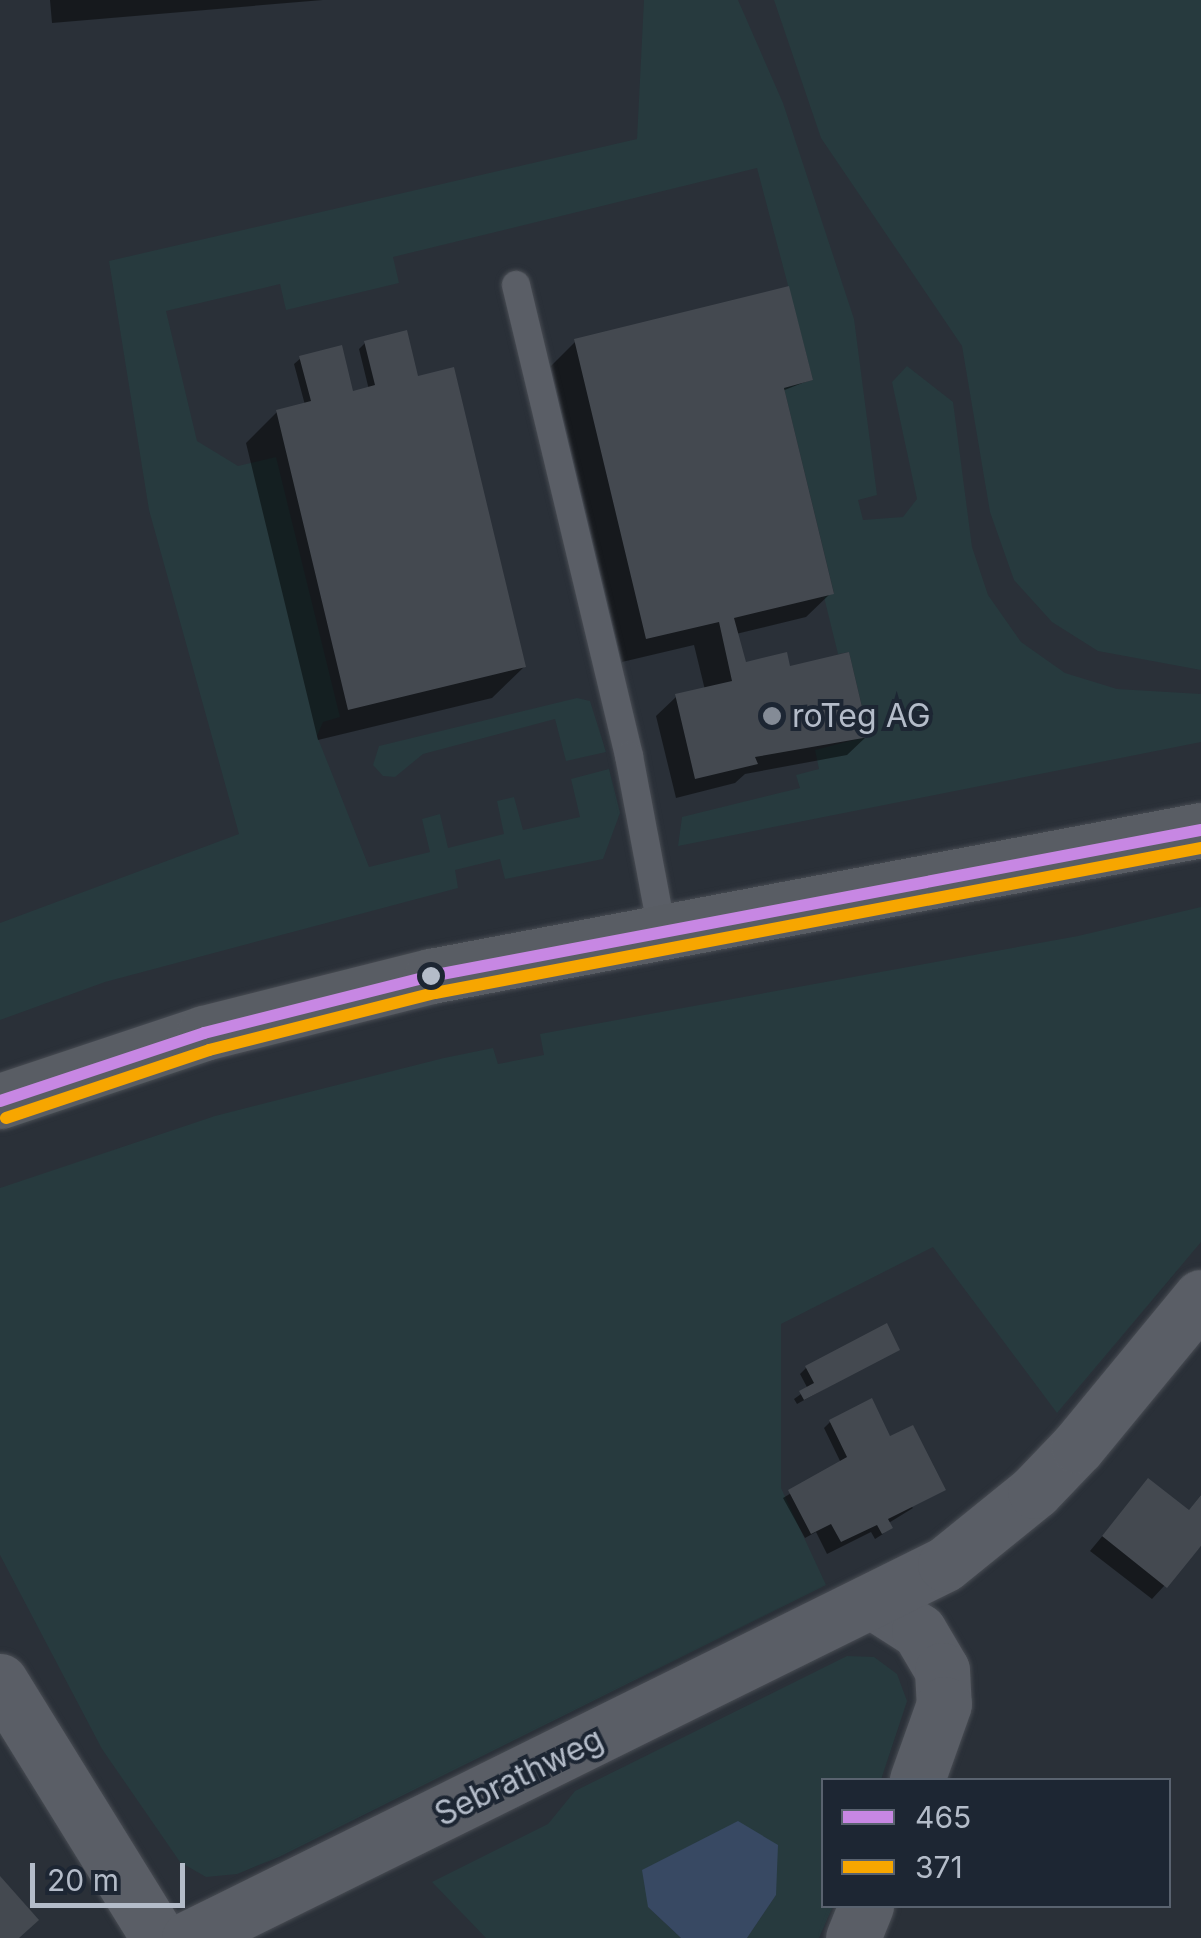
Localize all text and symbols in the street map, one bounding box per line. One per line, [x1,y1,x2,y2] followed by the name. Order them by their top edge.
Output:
[792,697,931,735] place label: roTeg AG
[761,705,783,727] marker: roTeg AG
[421,966,441,986] unlabelled marker
[429,1720,609,1834] street label: Sebrathweg
[821,1778,1171,1908] legend
[915,1799,971,1835] text: 465
[35,1843,190,1905] scale bar
[915,1849,963,1885] text: 371
[47,1862,119,1898] text: 20 m

